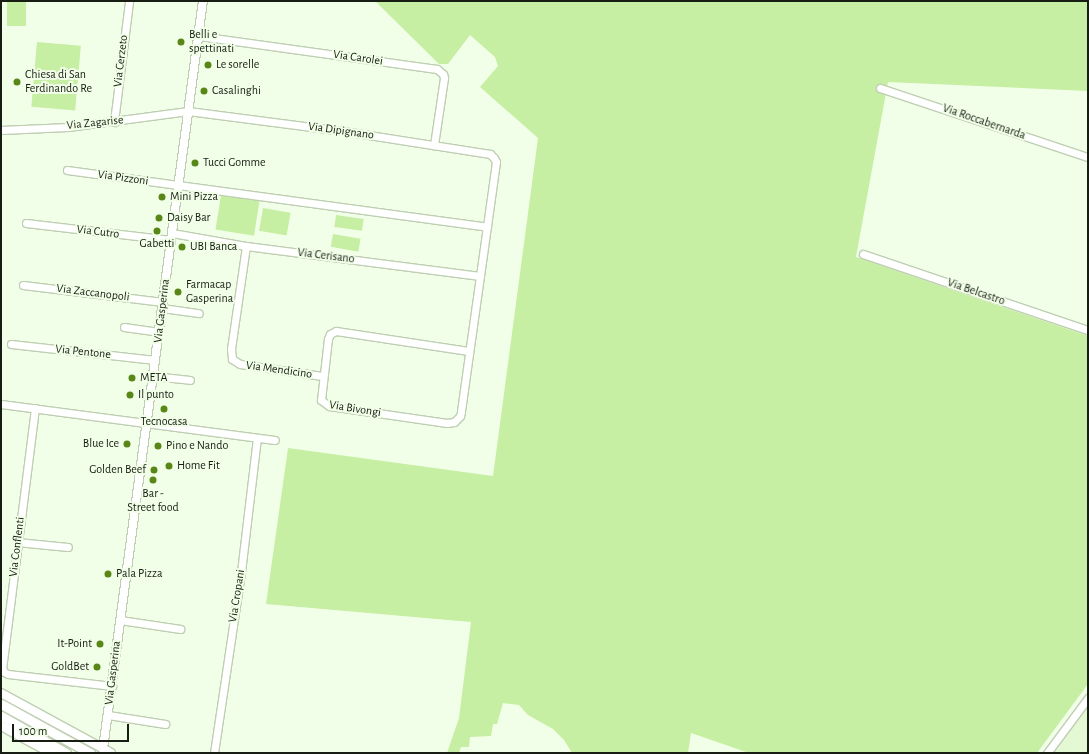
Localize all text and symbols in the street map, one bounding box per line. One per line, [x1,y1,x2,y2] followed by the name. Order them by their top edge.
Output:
[189,28,234,56] place label: Belli e spettinati
[111,34,131,88] street label: Via Cerzeto
[176,37,186,47] marker: Belli e spettinati
[332,47,384,69] street label: Via Carolei
[216,58,259,72] place label: Le sorelle
[203,60,213,70] marker: Le sorelle
[25,68,92,96] place label: Chiesa di San Ferdinando Re
[12,77,22,87] marker: Chiesa di San Ferdinando Re
[212,84,261,98] place label: Casalinghi
[199,86,209,96] marker: Casalinghi
[941,101,1027,143] street label: Via Roccabernarda
[66,113,124,133] street label: Via Zagarise
[307,119,375,143] street label: Via Dipignano
[203,156,266,170] place label: Tucci Gomme
[190,158,200,168] marker: Tucci Gomme
[97,167,149,189] street label: Via Pizzoni
[170,190,218,204] place label: Mini Pizza
[157,192,167,202] marker: Mini Pizza
[167,211,210,225] place label: Daisy Bar
[154,213,164,223] marker: Daisy Bar
[76,222,120,242] street label: Via Cutro
[152,226,162,236] marker: Gabetti
[140,237,174,251] place label: Gabetti
[190,240,237,254] place label: UBI Banca
[177,242,187,252] marker: UBI Banca
[297,245,355,267] street label: Via Cerisano
[945,275,1007,309] street label: Via Belcastro
[151,278,173,344] street label: Via Gasperina
[186,278,233,306] place label: Farmacap Gasperina
[56,281,130,305] street label: Via Zaccanopoli
[173,287,183,297] marker: Farmacap Gasperina
[54,342,112,362] street label: Via Pentone
[245,358,313,382] street label: Via Mendicino
[140,371,167,385] place label: META
[127,373,137,383] marker: META
[138,388,174,402] place label: Il punto
[125,390,135,400] marker: Il punto
[328,398,382,420] street label: Via Bivongi
[159,404,169,414] marker: Tecnocasa
[140,415,188,429] place label: Tecnocasa
[83,437,119,451] place label: Blue Ice
[122,439,132,449] marker: Blue Ice
[166,439,228,453] place label: Pino e Nando
[153,441,163,451] marker: Pino e Nando
[177,459,220,473] place label: Home Fit
[164,461,174,471] marker: Home Fit
[89,463,146,477] place label: Golden Beef
[149,465,159,475] marker: Golden Beef
[148,475,158,485] marker: Bar - Street food
[127,487,179,515] place label: Bar - Street food
[6,516,28,578] street label: Via Conflenti
[116,567,163,581] place label: Pala Pizza
[226,568,248,624] street label: Via Cropani
[103,569,113,579] marker: Pala Pizza
[57,637,92,651] place label: It-Point
[95,639,105,649] marker: It-Point
[102,640,124,706] street label: Via Gasperina
[51,660,89,674] place label: GoldBet
[92,662,102,672] marker: GoldBet
[14,716,131,742] scale bar
[19,725,47,737] text: 100 m

